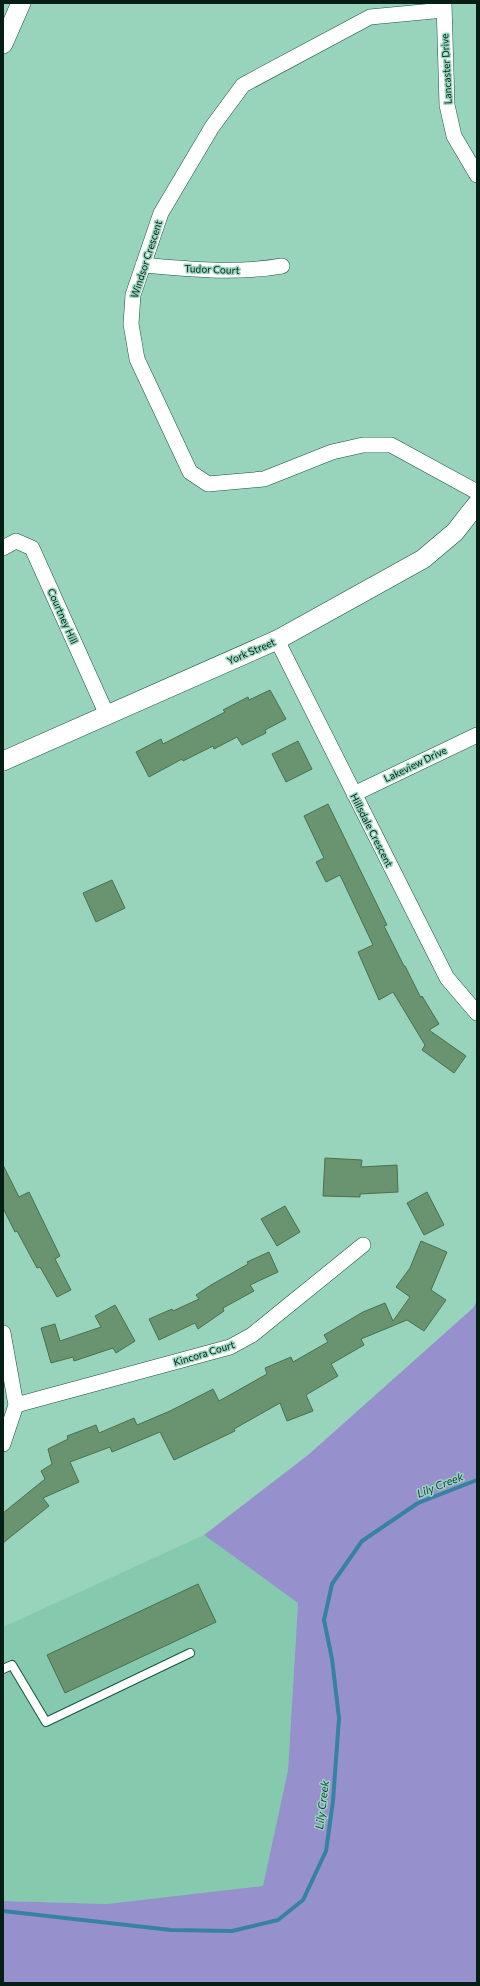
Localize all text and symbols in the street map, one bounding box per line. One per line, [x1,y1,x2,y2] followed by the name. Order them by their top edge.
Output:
[438,33,454,105] street label: Lancaster Drive
[128,219,164,299] street label: Windsor Crescent
[184,262,240,276] street label: Tudor Court
[45,586,81,646] street label: Courtney Hill
[225,635,277,667] street label: York Street
[382,744,448,784] street label: Lakeview Drive
[348,791,396,869] street label: Hillsdale Crescent
[172,1338,236,1368] street label: Kincora Court
[415,1469,466,1500] water label: Lily Creek
[312,1779,331,1830] water label: Lily Creek

